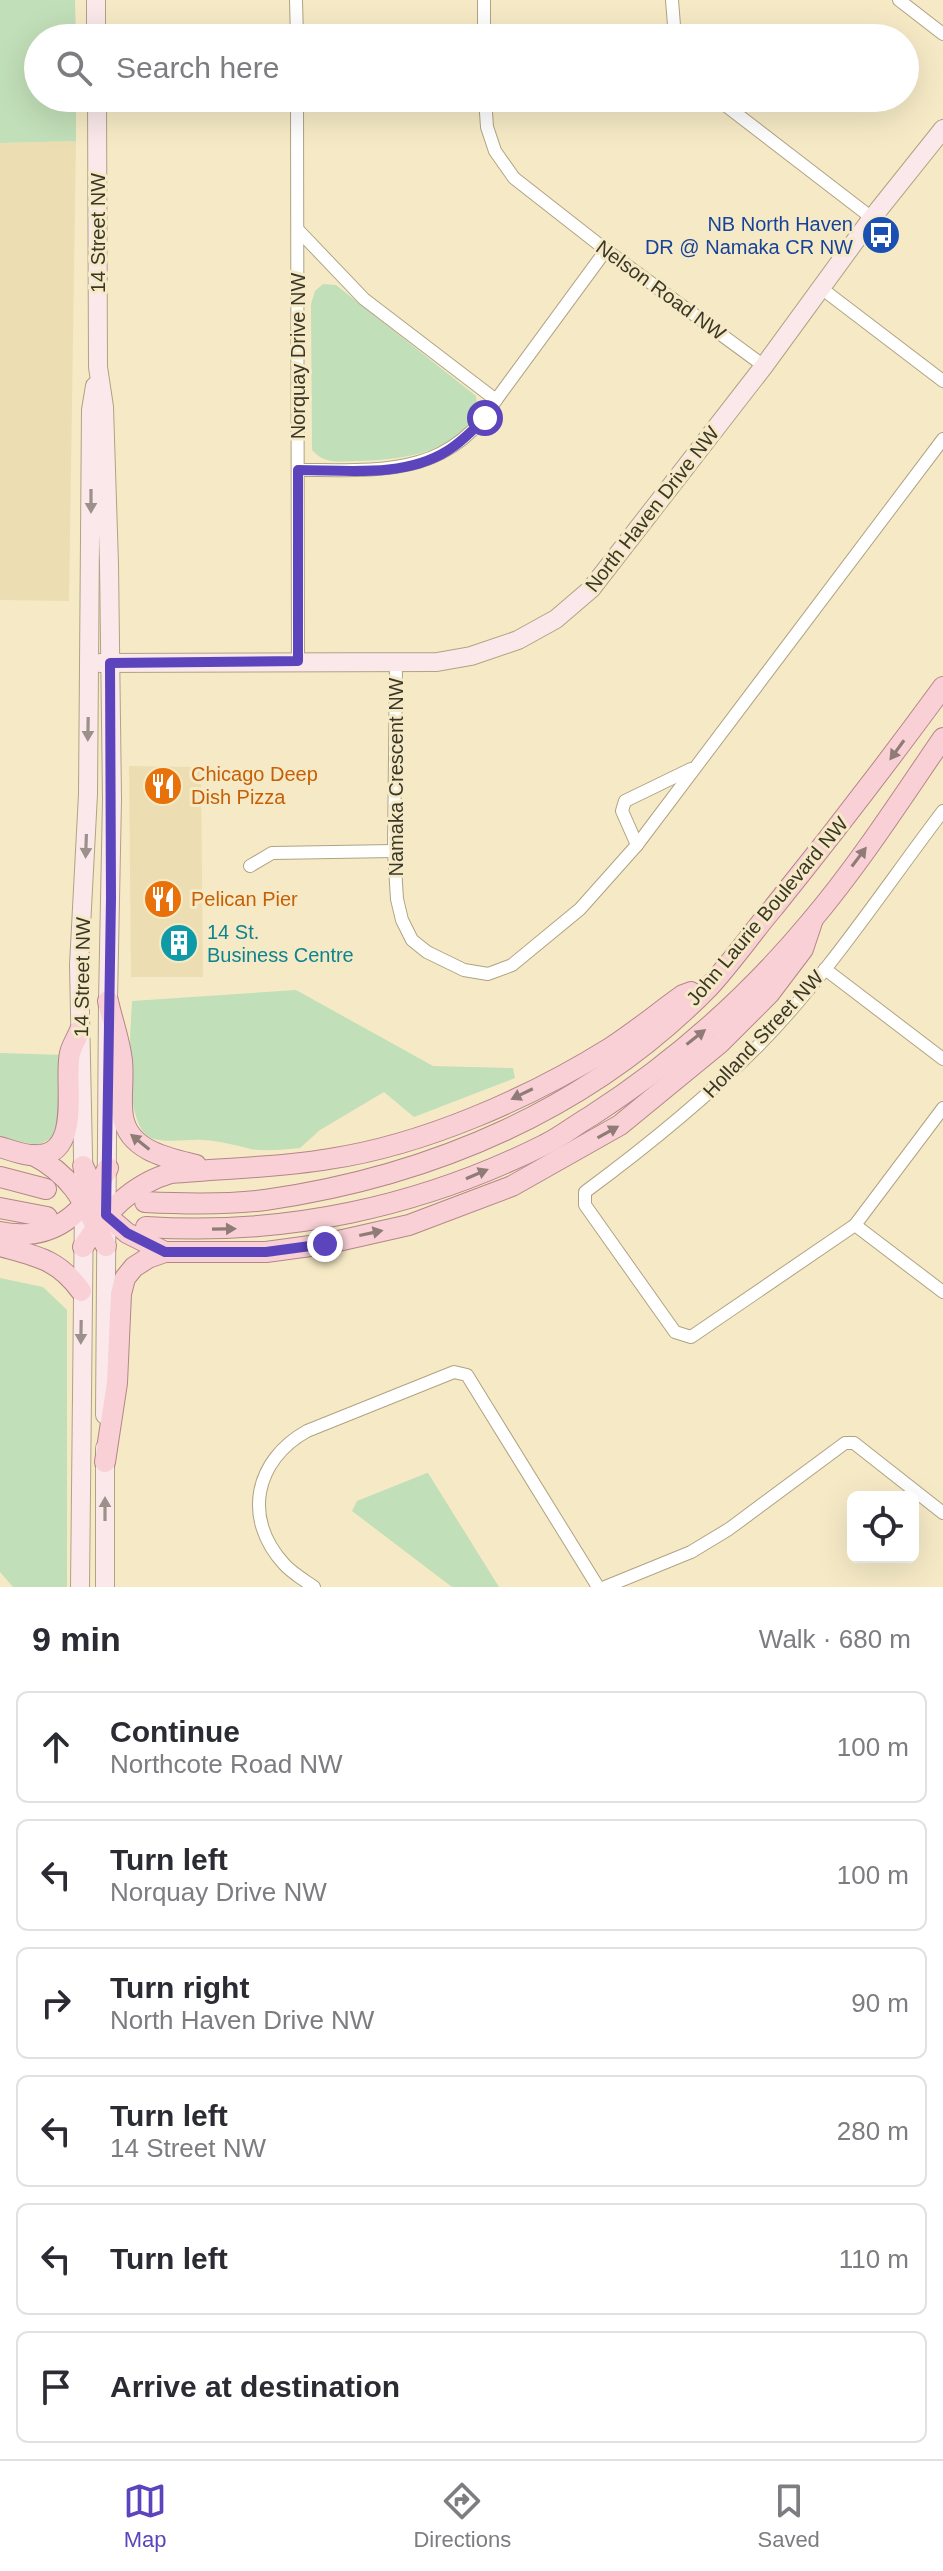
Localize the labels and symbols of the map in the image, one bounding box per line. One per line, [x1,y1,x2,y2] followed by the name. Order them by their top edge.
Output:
[87,173,109,293] street label: 14 Street NW
[645,213,853,258] place label: NB North Haven DR @ Namaka CR NW
[860,214,902,256] bus stop icon: NB North Haven DR @ Namaka CR NW
[592,236,730,344] street label: Nelson Road NW
[287,273,309,439] street label: Norquay Drive NW
[467,400,503,436] route start
[581,422,723,596] street label: North Haven Drive NW
[85,489,97,514] one-way arrow
[385,677,407,876] street label: Namaka Crescent NW
[82,717,94,742] one-way arrow
[889,739,905,760] one-way arrow
[191,763,318,808] place label: Chicago Deep Dish Pizza
[142,765,184,807] restaurant icon: Chicago Deep Dish Pizza
[682,812,852,1010] street label: John Laurie Boulevard NW
[79,834,92,859] one-way arrow
[851,847,867,867] one-way arrow
[142,878,184,920] restaurant icon: Pelican Pier
[191,888,298,910] place label: Pelican Pier
[70,917,94,1037] street label: 14 Street NW
[207,921,354,966] place label: 14 St. Business Centre
[158,922,200,964] building icon: 14 St. Business Centre
[698,966,828,1102] street label: Holland Street NW
[686,1029,706,1046] one-way arrow
[511,1087,534,1101] one-way arrow
[597,1125,620,1139] one-way arrow
[130,1134,150,1151] one-way arrow
[465,1168,489,1181] one-way arrow
[212,1222,237,1235] one-way arrow
[307,1226,343,1262] route end
[358,1226,383,1239] one-way arrow
[75,1320,87,1345] one-way arrow
[99,1496,111,1521] one-way arrow

